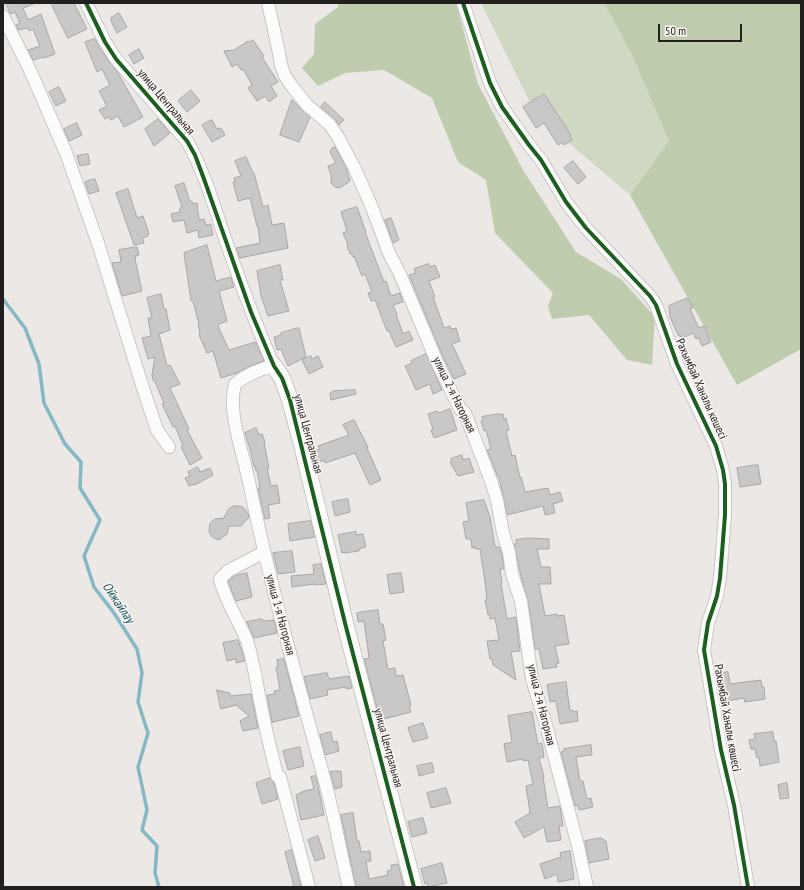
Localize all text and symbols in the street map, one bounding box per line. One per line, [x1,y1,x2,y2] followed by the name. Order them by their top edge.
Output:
[660,16,744,42] scale bar
[665,23,686,38] text: 50 m
[134,66,198,138] street label: улица Центральная
[672,336,730,442] street label: Рахымбай Ханалы көшесі
[429,355,479,435] street label: улица 2-я Нагорная
[290,393,326,475] street label: улица Центральная
[262,573,298,657] street label: улица 1-я Нагорная
[99,580,137,626] water label: Ойжайлау
[524,663,558,747] street label: улица 2-я Нагорная
[710,663,744,773] street label: Рахымбай Ханалы көшесі
[370,707,406,789] street label: улица Центральная

